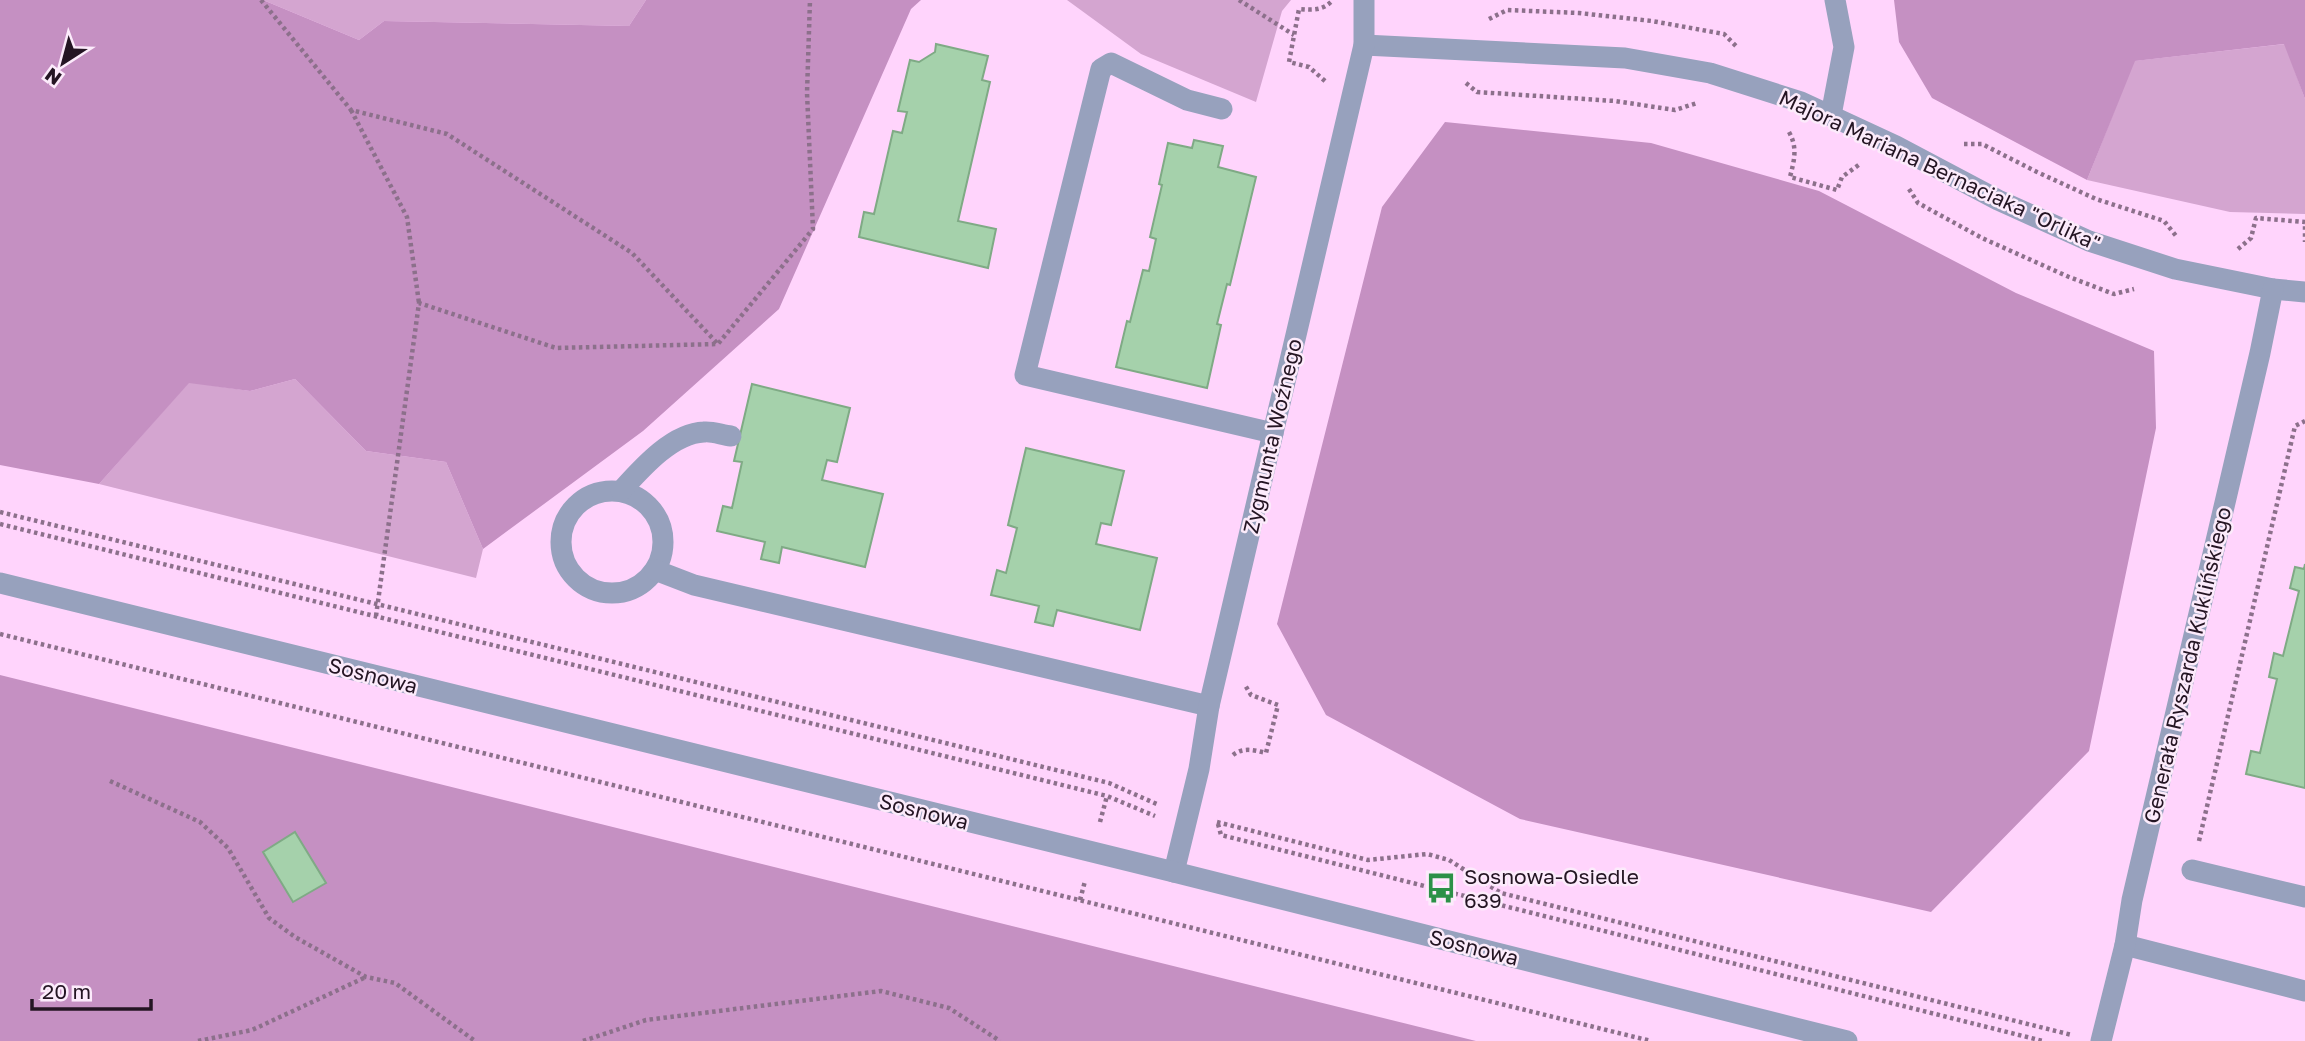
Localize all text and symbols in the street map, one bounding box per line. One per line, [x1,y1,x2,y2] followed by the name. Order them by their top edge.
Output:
[28,28,98,98] north arrow
[40,64,65,91] text: N
[1775,84,2105,256] street label: Majora Mariana Bernaciaka "Orlika"
[1237,336,1307,536] street label: Zygmunta Woźnego
[2138,504,2236,826] street label: Generała Ryszarda Kuklińskiego
[326,651,420,699] street label: Sosnowa
[877,787,971,835] street label: Sosnowa
[1464,863,1639,913] place label: Sosnowa-Osiedle 639
[1424,871,1458,905] bus stop icon: Sosnowa-Osiedle 639
[1427,923,1521,971] street label: Sosnowa
[32,968,150,1012] scale bar
[42,978,91,1004] text: 20 m

